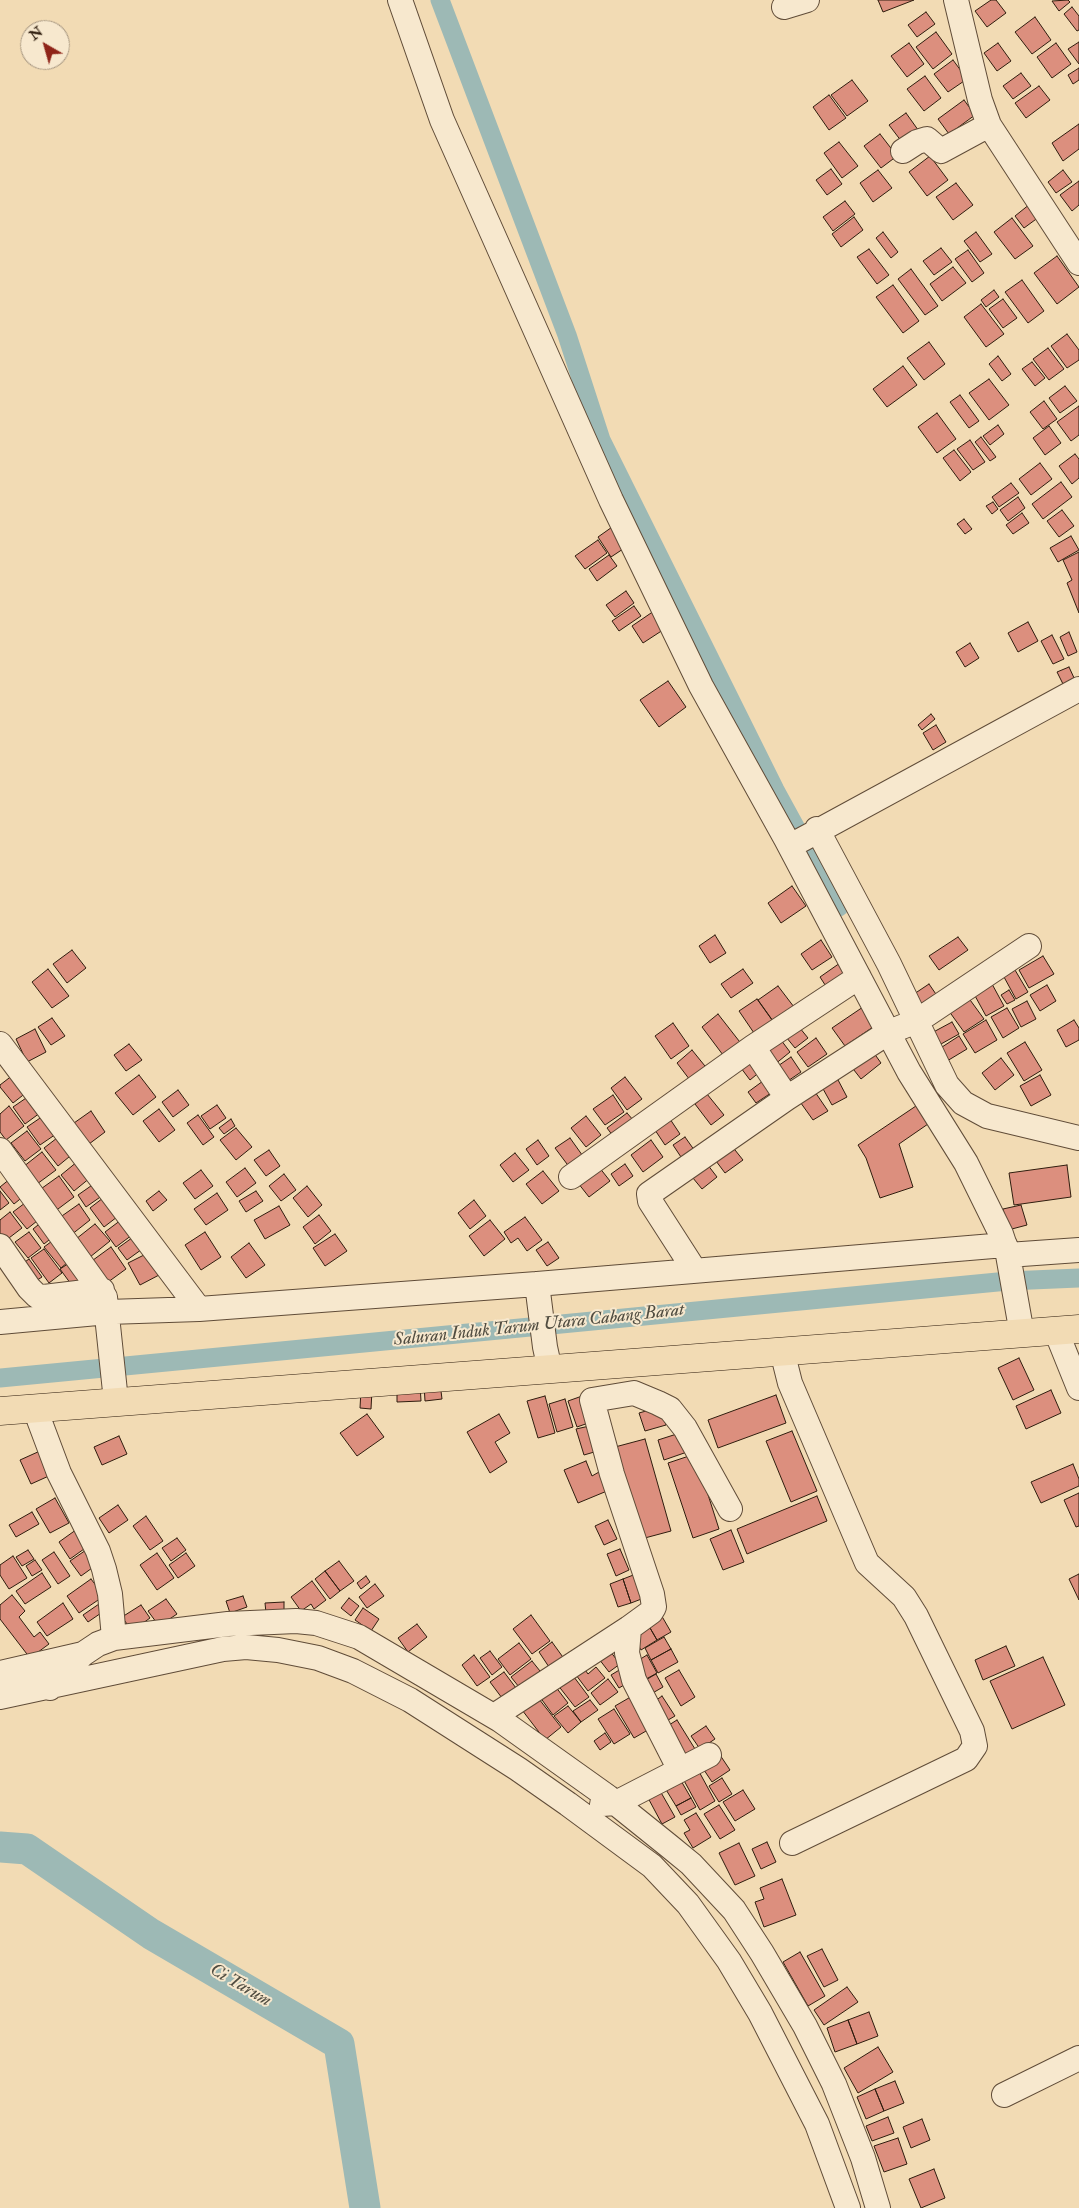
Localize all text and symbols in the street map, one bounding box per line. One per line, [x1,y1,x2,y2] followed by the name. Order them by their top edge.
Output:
[20,20,70,70] north arrow
[26,23,46,44] text: N
[393,1300,685,1352] water label: Saluran Induk Tarum Utara Cabang Barat
[205,1960,275,2012] water label: Ci Tarum

